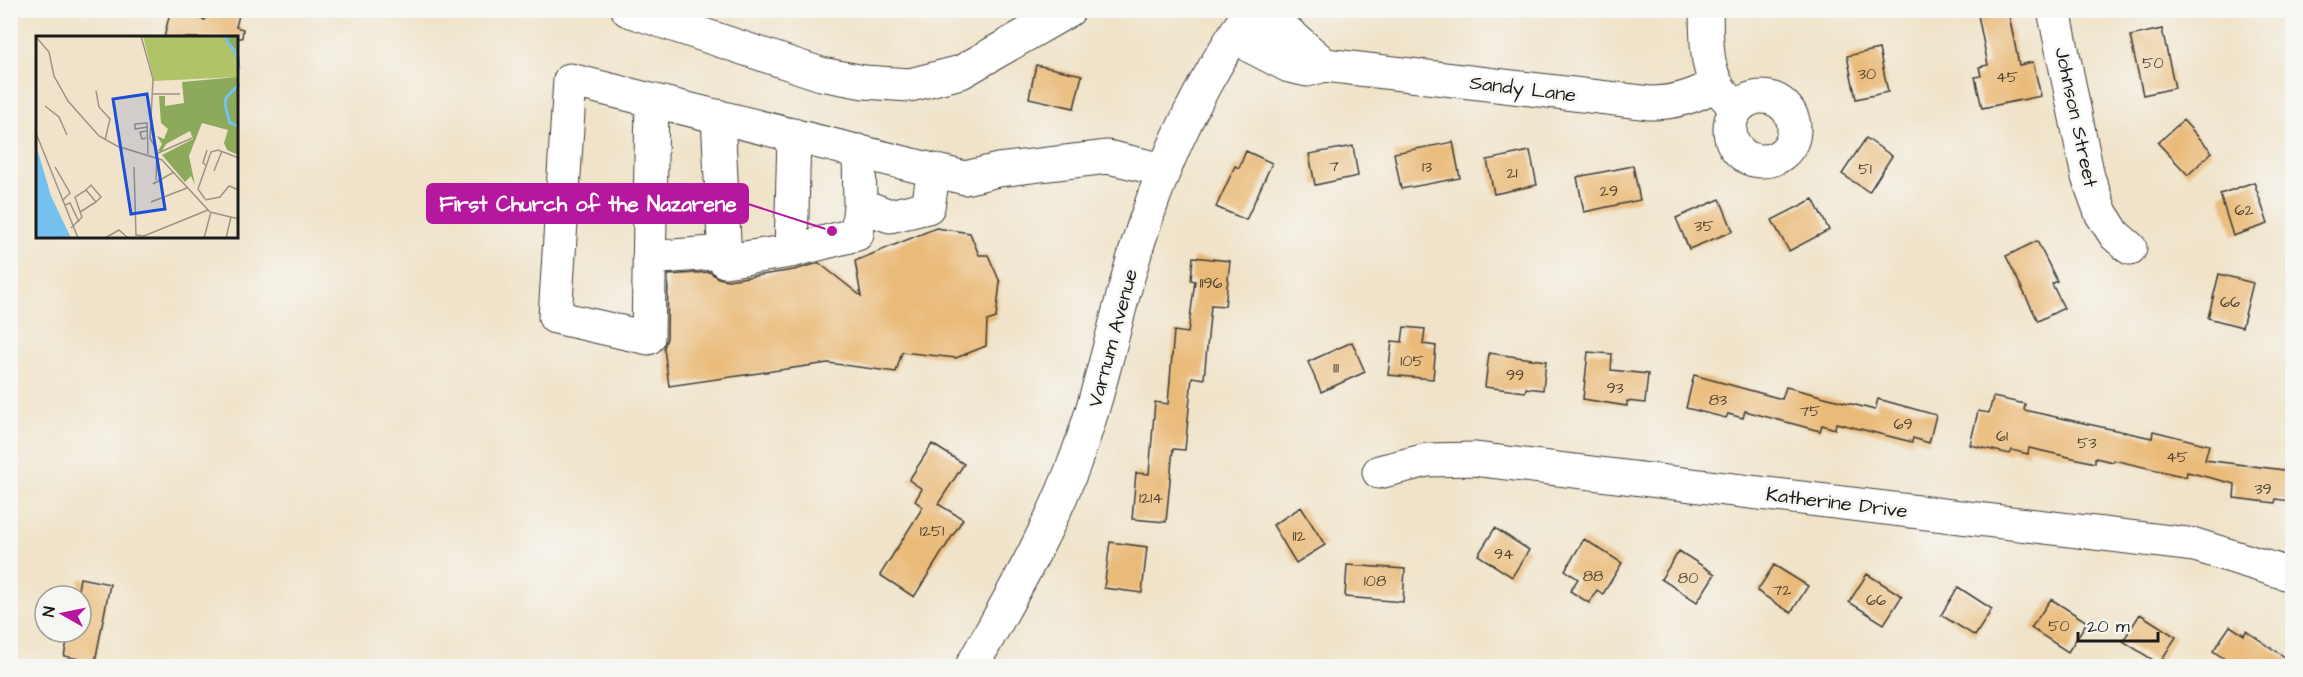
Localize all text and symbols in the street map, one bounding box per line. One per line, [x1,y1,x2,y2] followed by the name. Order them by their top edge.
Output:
[36,36,238,238] inset map
[2047,44,2105,190] street label: Johnson Street
[2142,52,2164,74] house number: 50
[1858,63,1876,85] house number: 30
[1996,66,2019,88] house number: 45
[1468,69,1578,110] street label: Sandy Lane
[1329,155,1339,177] house number: 7
[1422,156,1432,178] house number: 13
[1858,158,1872,180] house number: 51
[1506,162,1518,184] house number: 21
[1600,180,1618,202] house number: 29
[427,184,748,223] callout: First Church of the Nazarene
[439,190,737,219] text: First Church of the Nazarene
[2234,199,2254,221] house number: 62
[1694,215,1714,237] house number: 35
[1081,266,1145,411] street label: Varnum Avenue
[1199,272,1223,294] house number: 1196
[2220,291,2240,313] house number: 66
[1400,350,1424,372] house number: 105
[1333,357,1339,379] house number: 111
[1506,364,1524,386] house number: 99
[1606,377,1624,399] house number: 93
[1709,389,1727,411] house number: 83
[1799,400,1821,422] house number: 75
[1893,413,1913,435] house number: 69
[1996,425,2008,447] house number: 61
[2077,432,2097,454] house number: 53
[2166,446,2189,468] house number: 45
[2254,478,2272,500] house number: 39
[1765,480,1909,526] street label: Katherine Drive
[1139,487,1163,509] house number: 1214
[920,520,944,542] house number: 1251
[1292,525,1306,547] house number: 112
[1494,543,1514,565] house number: 94
[1583,565,1603,587] house number: 88
[1678,567,1698,589] house number: 80
[1364,570,1386,592] house number: 108
[1773,579,1792,601] house number: 72
[33,584,93,644] north arrow
[1866,589,1886,611] house number: 66
[38,605,61,618] text: N
[2078,605,2158,643] scale bar
[2087,614,2130,639] text: 20 m
[2048,615,2070,637] house number: 50

